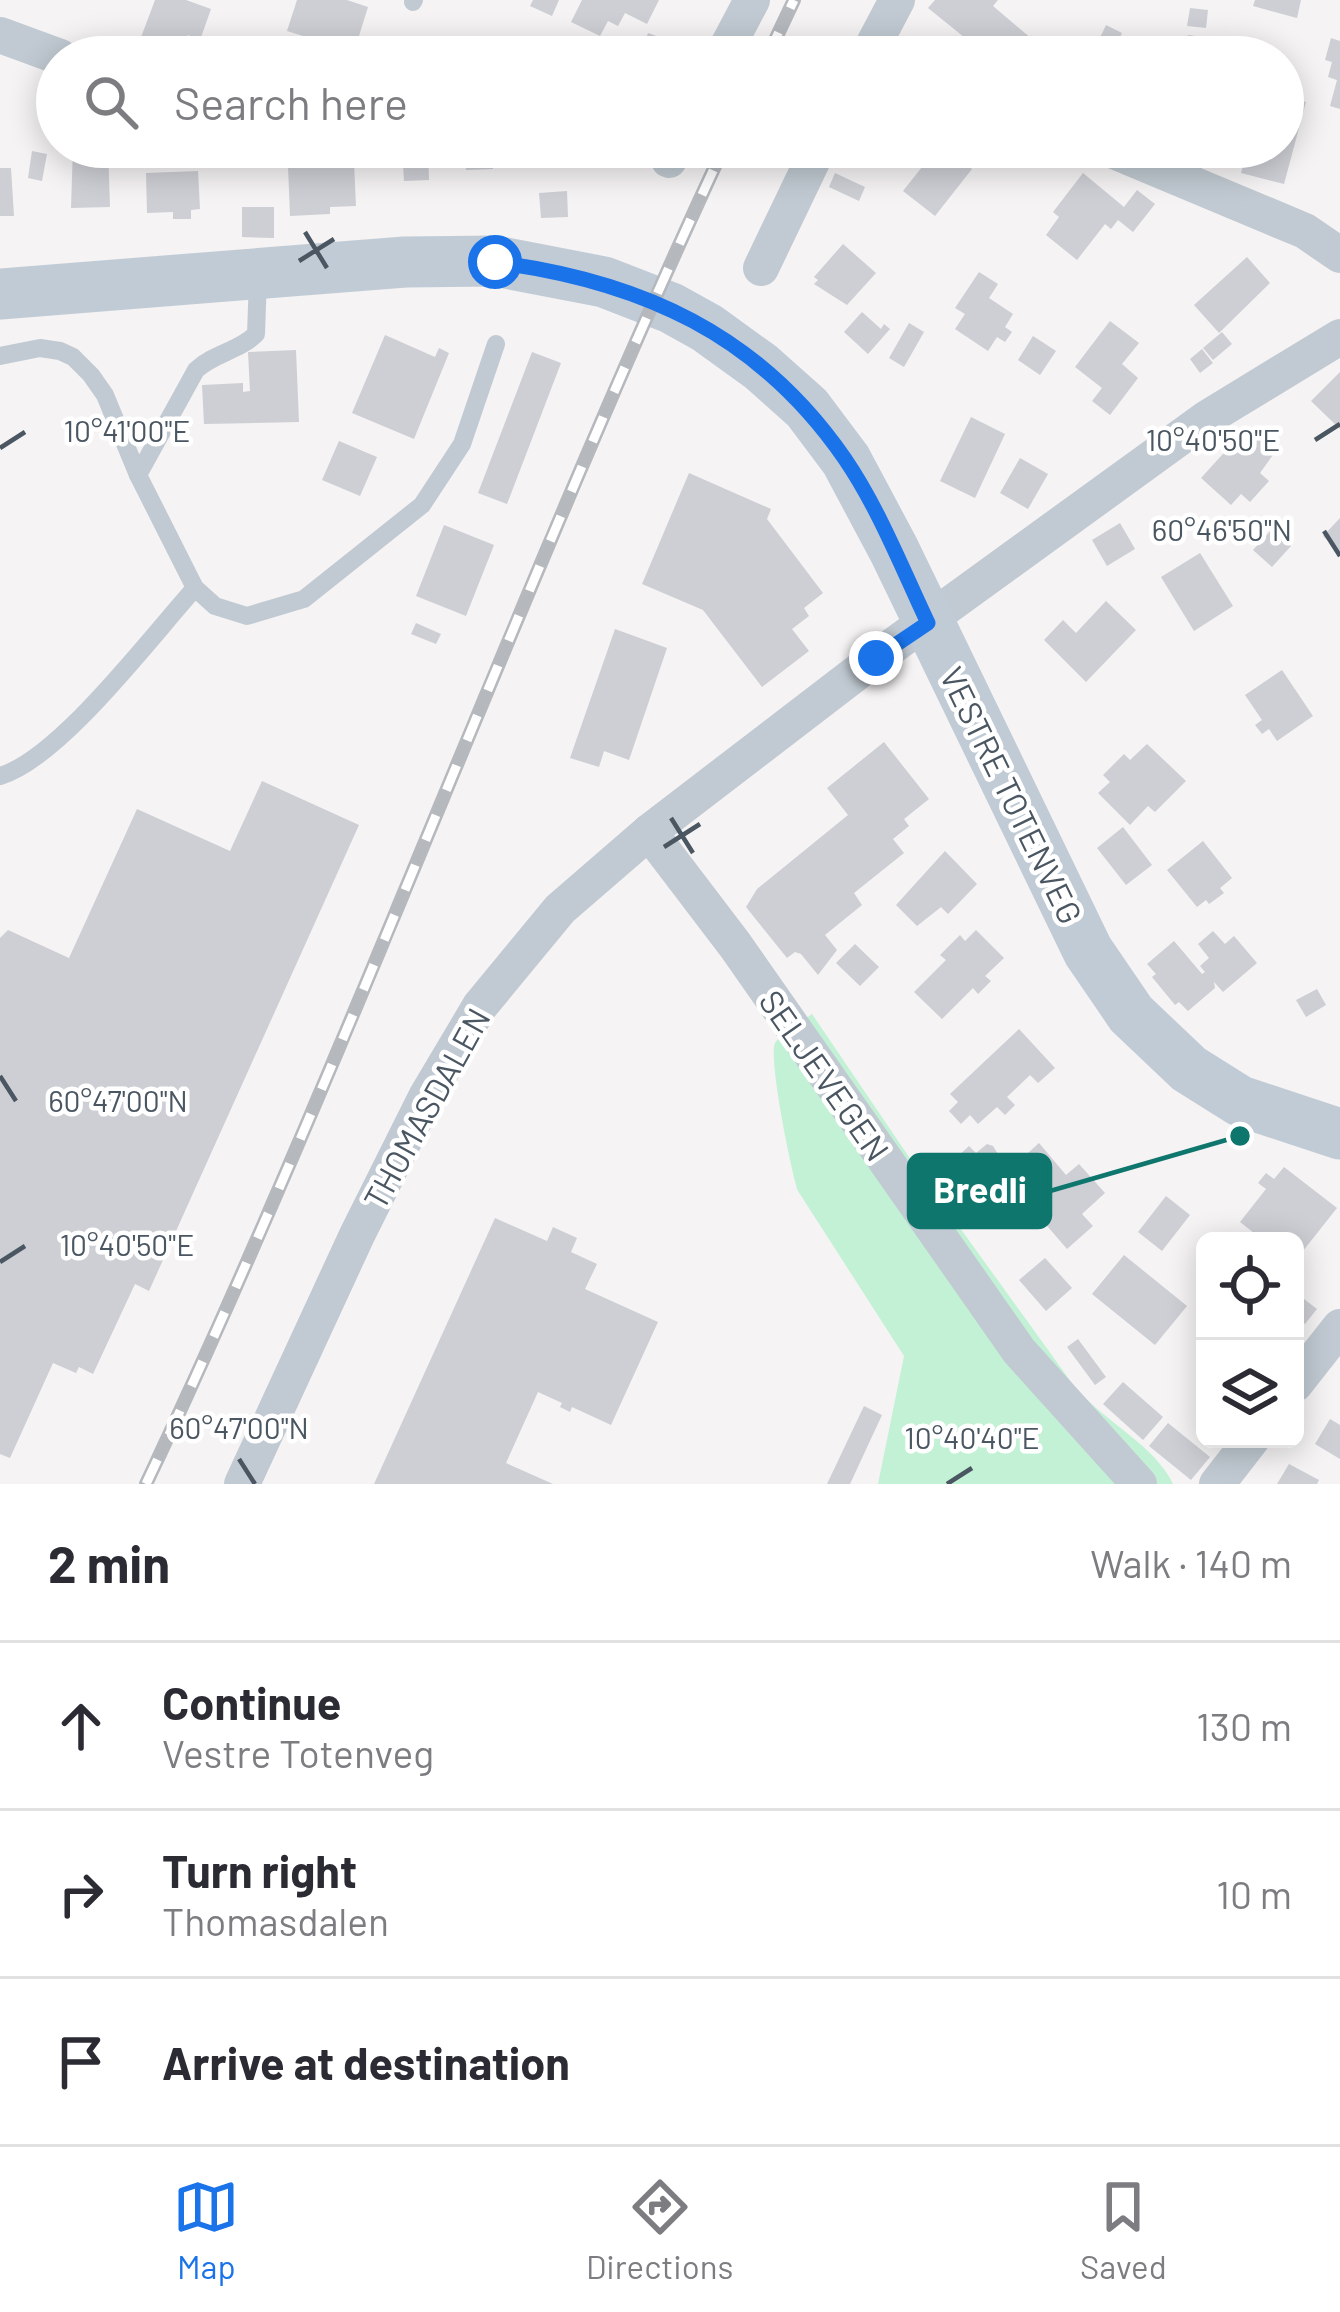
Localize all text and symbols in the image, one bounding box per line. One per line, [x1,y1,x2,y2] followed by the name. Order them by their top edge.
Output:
[36,36,1304,168] search box
[78,69,144,135] icon: search
[174,75,408,129] text: Search here
[468,235,522,289] route start
[63,412,191,448] text: 10°41'00"E
[1146,421,1280,457] text: 10°40'50"E
[1152,511,1292,547] text: 60°46'50"N
[849,631,903,685] route end
[932,660,1092,930] street label: VESTRE TOTENVEG
[752,982,898,1168] street label: SELJEVEGEN
[354,1001,498,1215] street label: THOMASDALEN
[48,1082,188,1118] text: 60°47'00"N
[909,1155,1050,1227] callout: Bredli
[933,1167,1027,1210] text: Bredli
[60,1226,194,1262] text: 10°40'50"E
[1196,1232,1304,1448] map controls
[1196,1232,1304,1340] button: locate
[1196,1340,1304,1448] button: layers
[169,1409,309,1445] text: 60°47'00"N
[904,1419,1040,1455] text: 10°40'40"E
[48,1532,170,1593] text: 2 min
[1090,1539,1292,1586] text: Walk · 140 m
[162,1675,341,1729] text: Continue
[48,1693,114,1759] icon: ahead
[1196,1702,1292,1749] text: 130 m
[162,1729,434,1776] text: Vestre Totenveg
[162,1843,357,1897] text: Turn right
[48,1861,114,1927] icon: right
[1216,1870,1292,1917] text: 10 m
[162,1897,389,1944] text: Thomasdalen
[48,2029,114,2095] icon: arrive
[162,2035,570,2089] text: Arrive at destination
[173,2174,239,2286] tab: Map
[586,2174,733,2286] tab: Directions
[1080,2174,1167,2286] tab: Saved

